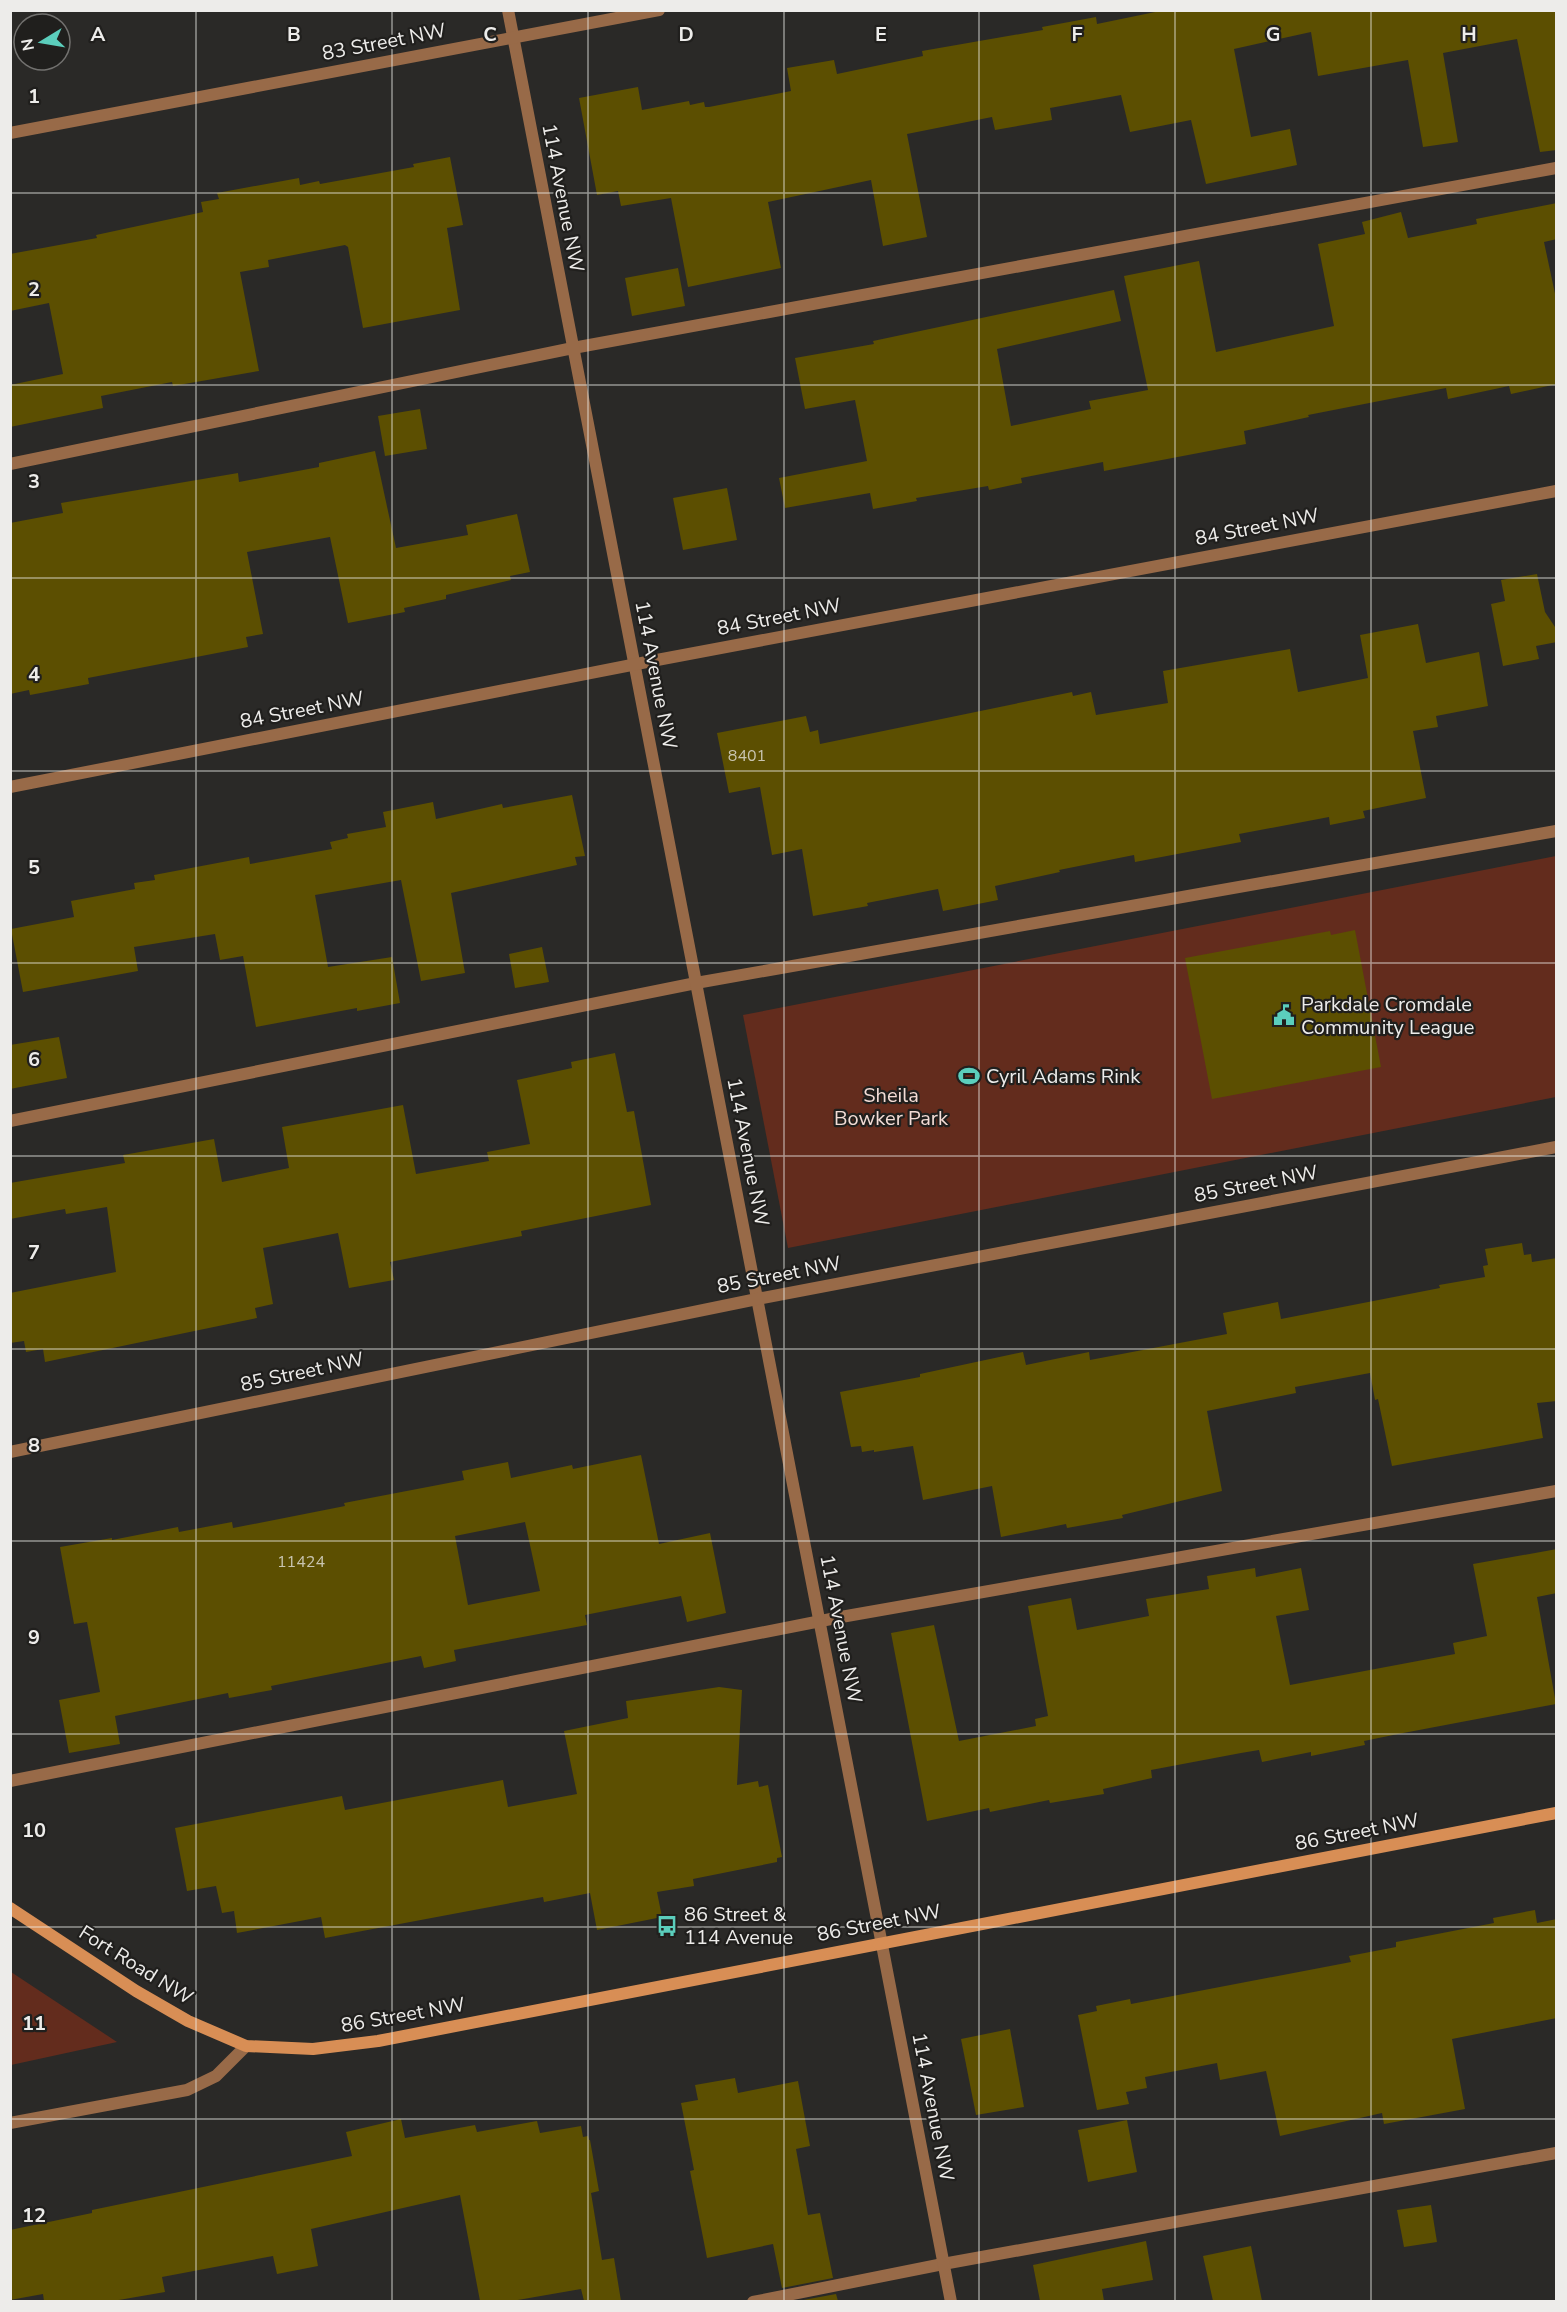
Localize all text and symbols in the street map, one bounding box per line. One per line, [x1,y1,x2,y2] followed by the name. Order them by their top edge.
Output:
[12,12,72,72] north arrow
[320,17,448,67] street label: 83 Street NW
[91,21,106,48] text: A
[287,21,301,48] text: B
[483,21,497,48] text: C
[678,21,694,48] text: D
[875,21,887,48] text: E
[1071,21,1083,48] text: F
[1266,21,1280,48] text: G
[1461,21,1477,48] text: H
[16,37,40,53] text: N
[28,83,40,110] text: 1
[535,121,591,275] street label: 114 Avenue NW
[28,276,40,303] text: 2
[28,468,40,495] text: 3
[1193,502,1321,552] street label: 84 Street NW
[715,592,843,642] street label: 84 Street NW
[628,598,684,752] street label: 114 Avenue NW
[28,661,40,688] text: 4
[238,685,366,735] street label: 84 Street NW
[728,745,766,767] house number: 8401
[28,854,40,881] text: 5
[1301,991,1474,1041] place label: Parkdale Cromdale Community League
[1272,1003,1296,1027] public building icon: Parkdale Cromdale Community League
[28,1046,40,1073] text: 6
[986,1063,1141,1090] place label: Cyril Adams Rink
[957,1064,981,1088] sports icon: Cyril Adams Rink
[720,1075,776,1229] street label: 114 Avenue NW
[834,1082,949,1132] park label: Sheila Bowker Park
[1192,1159,1320,1209] street label: 85 Street NW
[28,1239,40,1266] text: 7
[715,1250,843,1300] street label: 85 Street NW
[238,1346,366,1398] street label: 85 Street NW
[28,1432,40,1459] text: 8
[277,1551,325,1573] house number: 11424
[813,1552,869,1706] street label: 114 Avenue NW
[28,1624,40,1651] text: 9
[1293,1807,1421,1857] street label: 86 Street NW
[22,1817,46,1844] text: 10
[815,1898,943,1948] street label: 86 Street NW
[684,1901,793,1951] place label: 86 Street & 114 Avenue
[655,1914,679,1938] bus stop icon: 86 Street & 114 Avenue
[74,1919,198,2011] street label: Fort Road NW
[339,1991,467,2039] street label: 86 Street NW
[22,2010,46,2037] text: 11
[905,2030,961,2184] street label: 114 Avenue NW
[22,2202,46,2229] text: 12

